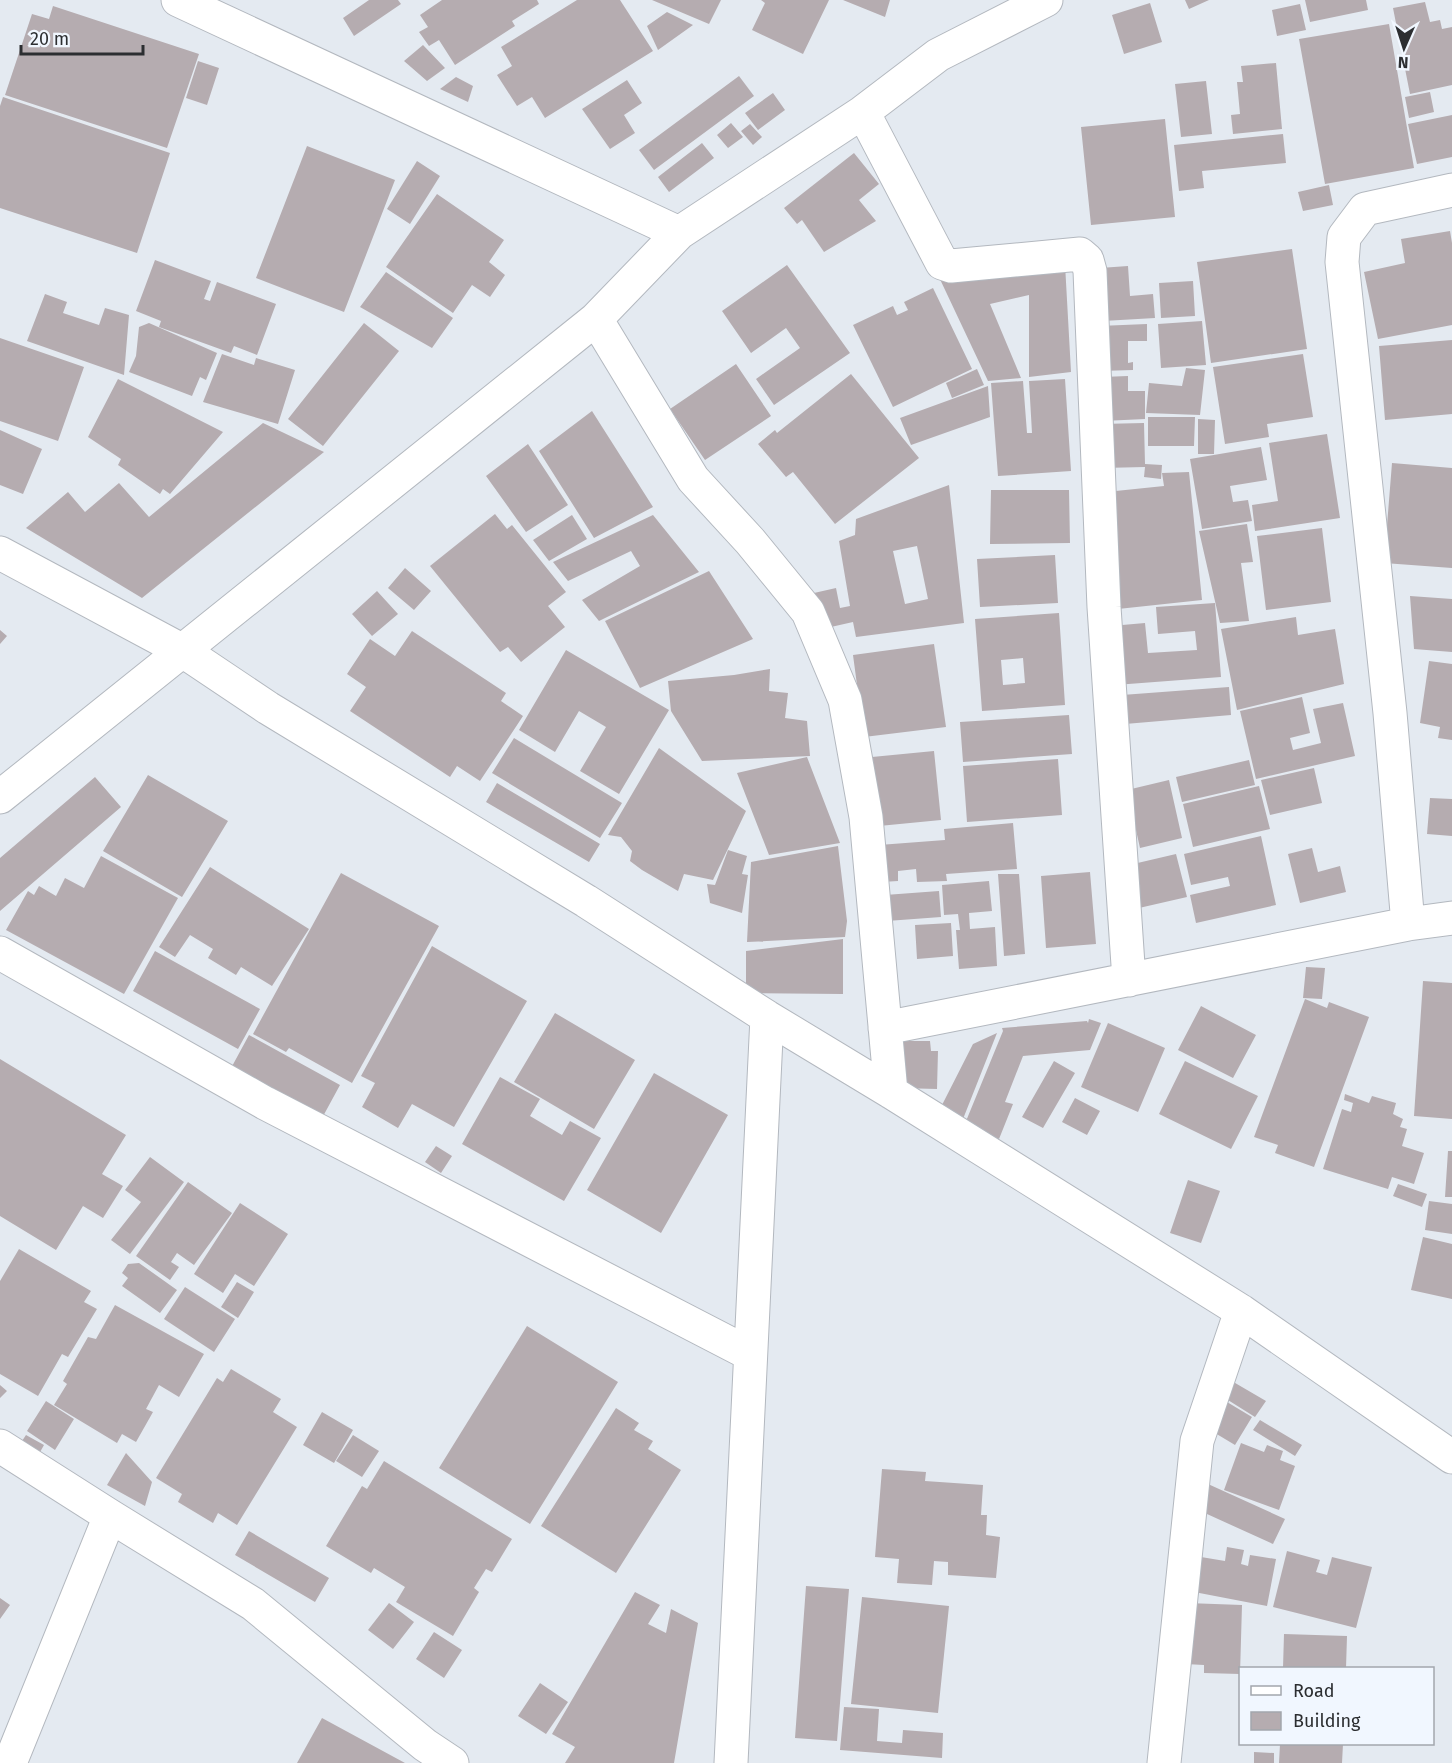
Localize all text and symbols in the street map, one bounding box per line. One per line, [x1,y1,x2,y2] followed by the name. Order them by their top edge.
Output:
[21,18,142,56] scale bar
[1374,18,1434,78] north arrow
[30,28,69,50] text: 20 m
[1397,53,1409,72] text: N
[1239,1667,1434,1745] legend
[1293,1680,1335,1702] text: Road
[1293,1710,1361,1732] text: Building

